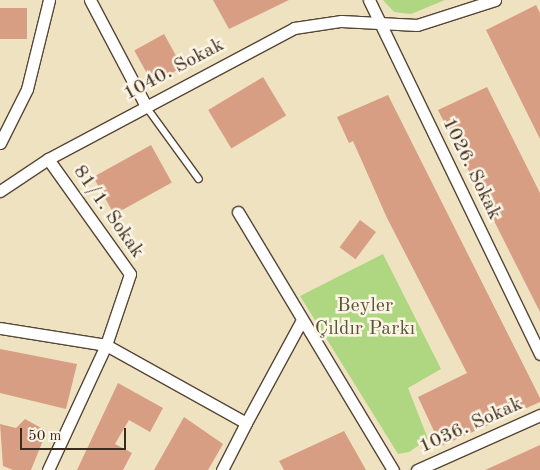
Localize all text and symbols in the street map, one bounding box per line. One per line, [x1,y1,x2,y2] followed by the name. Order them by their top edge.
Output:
[120,33,228,107] street label: 1040. Sokak
[436,114,506,224] street label: 1026. Sokak
[67,161,149,263] street label: 81/1. Sokak
[315,294,415,341] park label: Beyler Çıldır Parkı
[416,393,526,459] street label: 1036. Sokak
[22,418,129,450] scale bar
[28,429,62,444] text: 50 m

